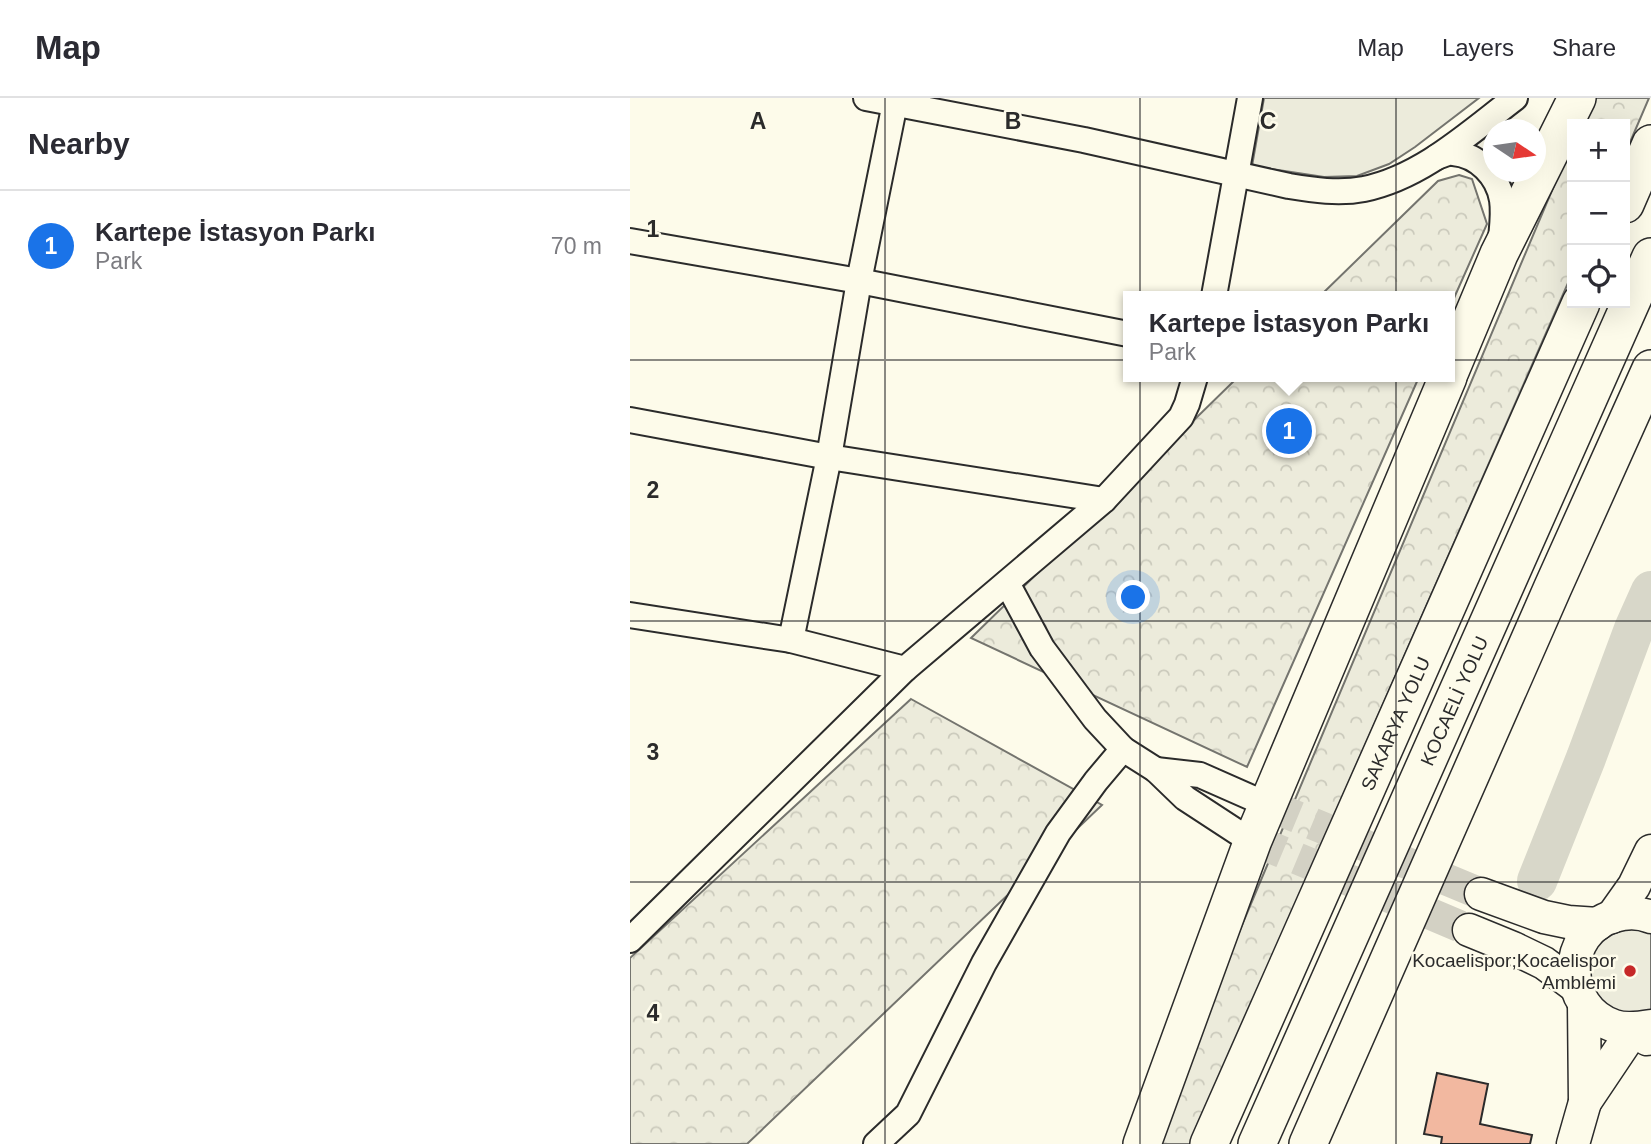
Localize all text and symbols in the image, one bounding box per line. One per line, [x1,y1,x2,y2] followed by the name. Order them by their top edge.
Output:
[35,29,101,66] text: Map
[1357,34,1404,61] text: Map
[1442,34,1514,61] text: Layers
[1552,34,1616,61] text: Share
[750,108,766,134] text: A
[1005,108,1021,134] text: B
[1260,108,1276,134] text: C
[1483,119,1546,182] north arrow
[1567,119,1630,308] map controls
[1567,119,1630,182] button: +
[28,127,130,160] text: Nearby
[1567,182,1630,245] button: −
[647,216,660,242] text: 1
[95,217,375,247] text: Kartepe İstasyon Parkı
[45,233,57,259] text: 1
[551,233,602,259] text: 70 m
[1567,245,1630,308] button: locate
[95,248,142,274] text: Park
[1123,291,1455,382] popup
[1149,308,1429,338] text: Kartepe İstasyon Parkı
[1149,339,1196,365] text: Park
[1266,405,1312,457] pin: 1
[647,477,659,503] text: 2
[1116,580,1150,614] your location
[1417,633,1492,769] street label: KOCAELİ YOLU
[1357,654,1434,793] street label: SAKARYA YOLU
[647,739,659,765] text: 3
[1412,950,1617,993] place label: Kocaelispor;Kocaelispor Amblemi
[1622,963,1638,979] marker: Kocaelispor;Kocaelispor Amblemi
[647,1000,660,1026] text: 4

